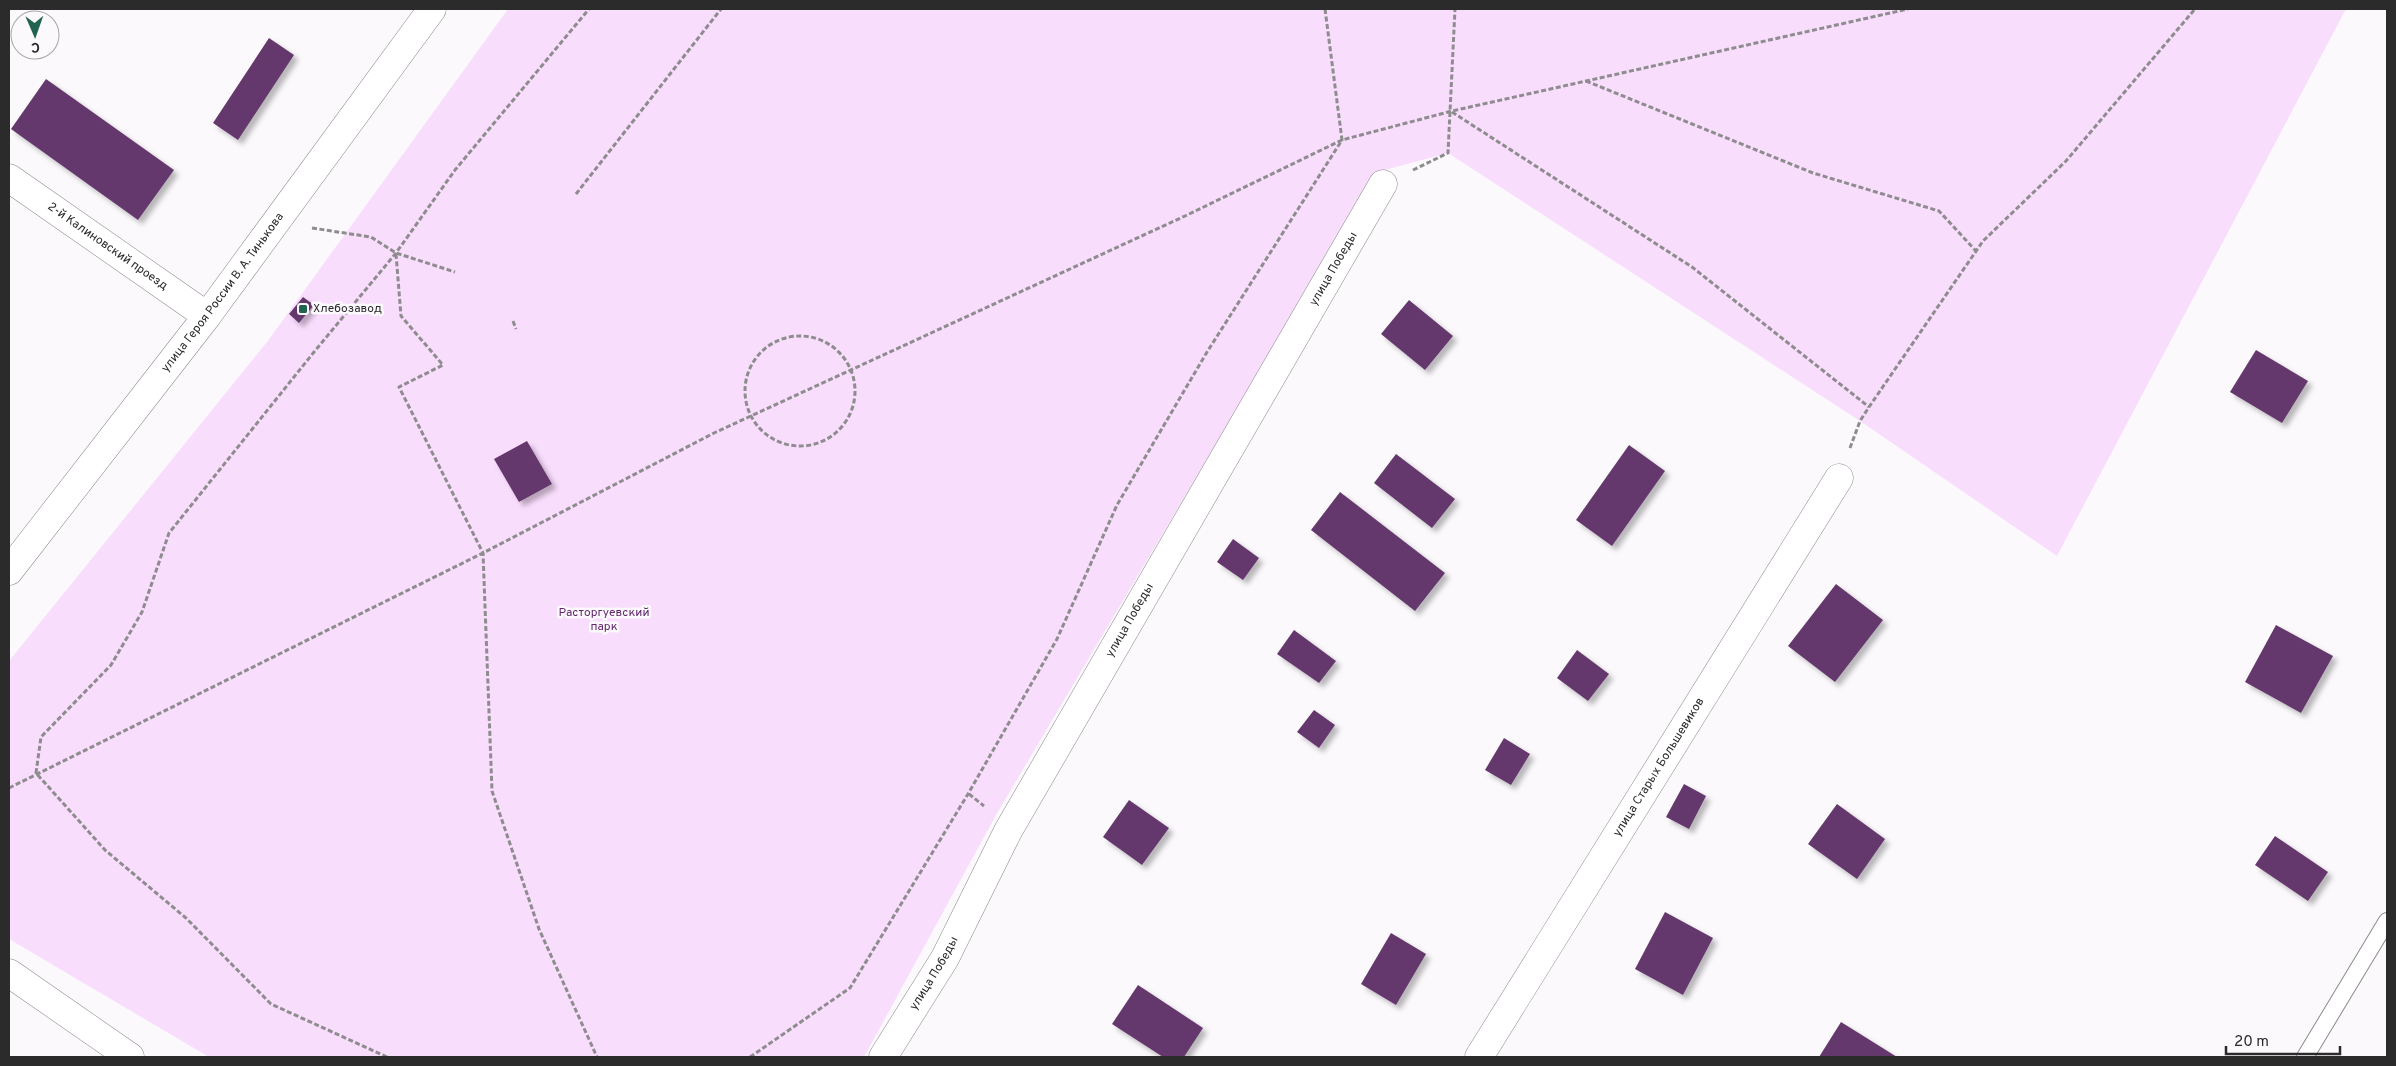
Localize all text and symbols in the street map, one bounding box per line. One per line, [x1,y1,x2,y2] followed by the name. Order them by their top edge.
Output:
[10,10,60,60] north arrow
[31,38,40,55] text: С
[44,199,171,294] street label: 2-й Калиновский проезд
[158,210,288,376] street label: улица Героя России В. А. Тинькова
[1306,229,1361,309] street label: улица Победы
[313,301,382,317] place label: Хлебозавод
[297,303,309,315] marker: Хлебозавод
[1102,580,1158,660] street label: улица Победы
[559,605,649,635] park label: Расторгуевский парк
[1610,695,1708,840] street label: улица Старых Большевиков
[906,934,962,1013] street label: улица Победы
[2226,1024,2340,1056] scale bar
[2234,1033,2269,1052] text: 20 m

